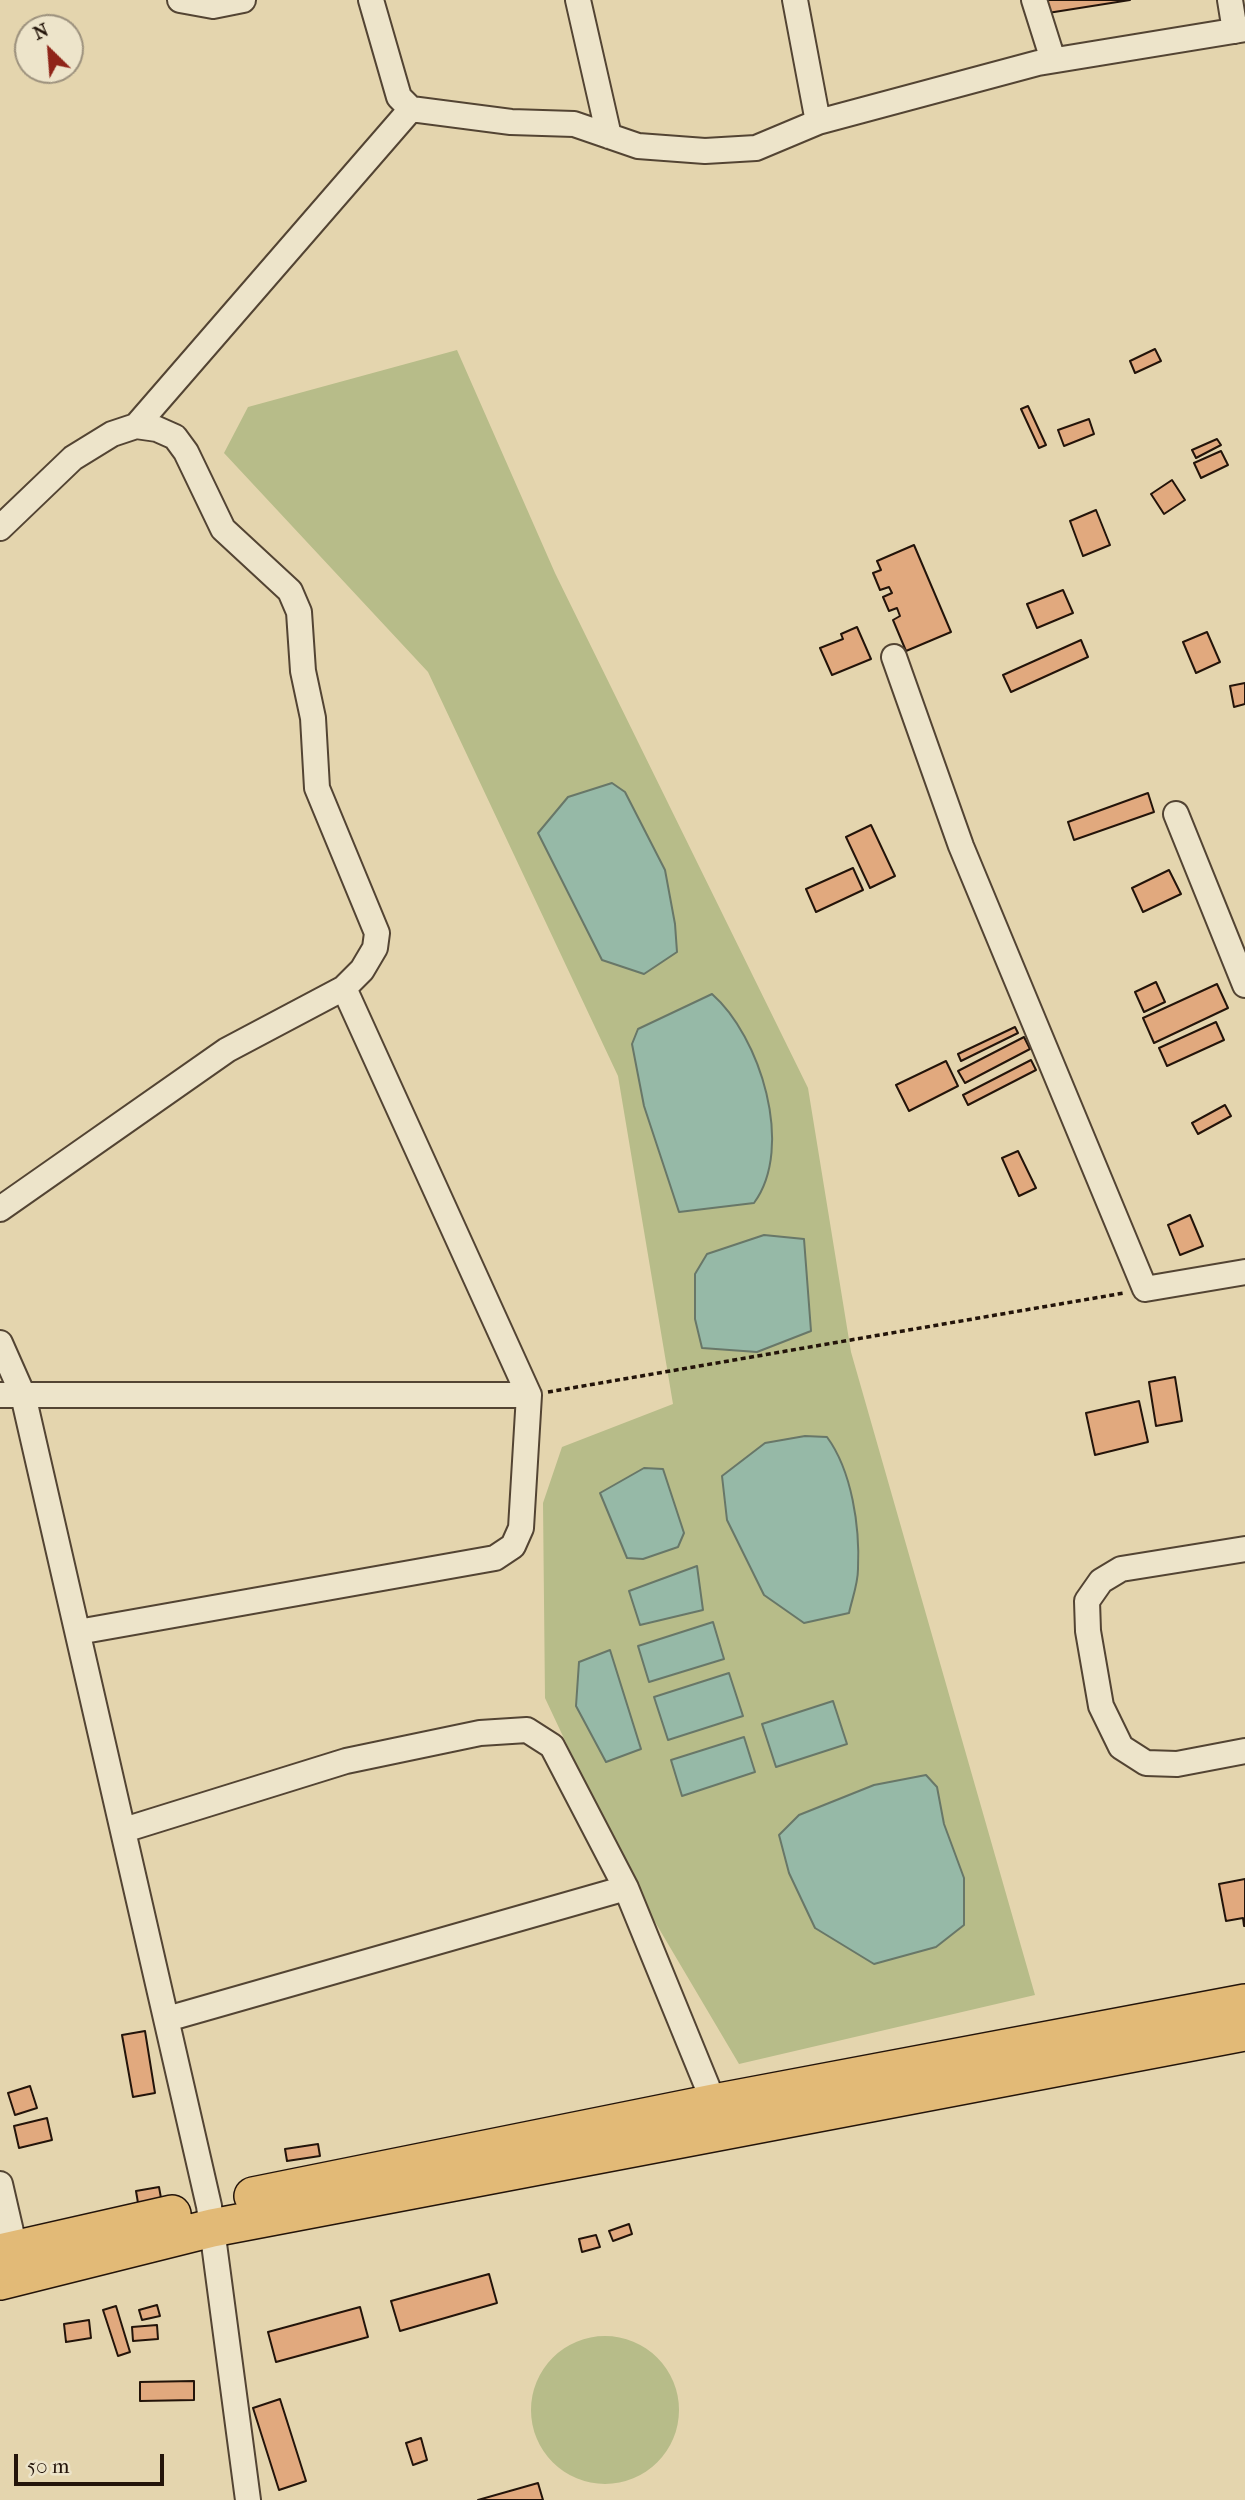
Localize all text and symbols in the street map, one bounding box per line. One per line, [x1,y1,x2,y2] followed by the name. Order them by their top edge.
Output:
[14,14,84,84] north arrow
[30,19,52,45] text: N
[18,2440,168,2484] scale bar
[27,2454,70,2478] text: 50 m

